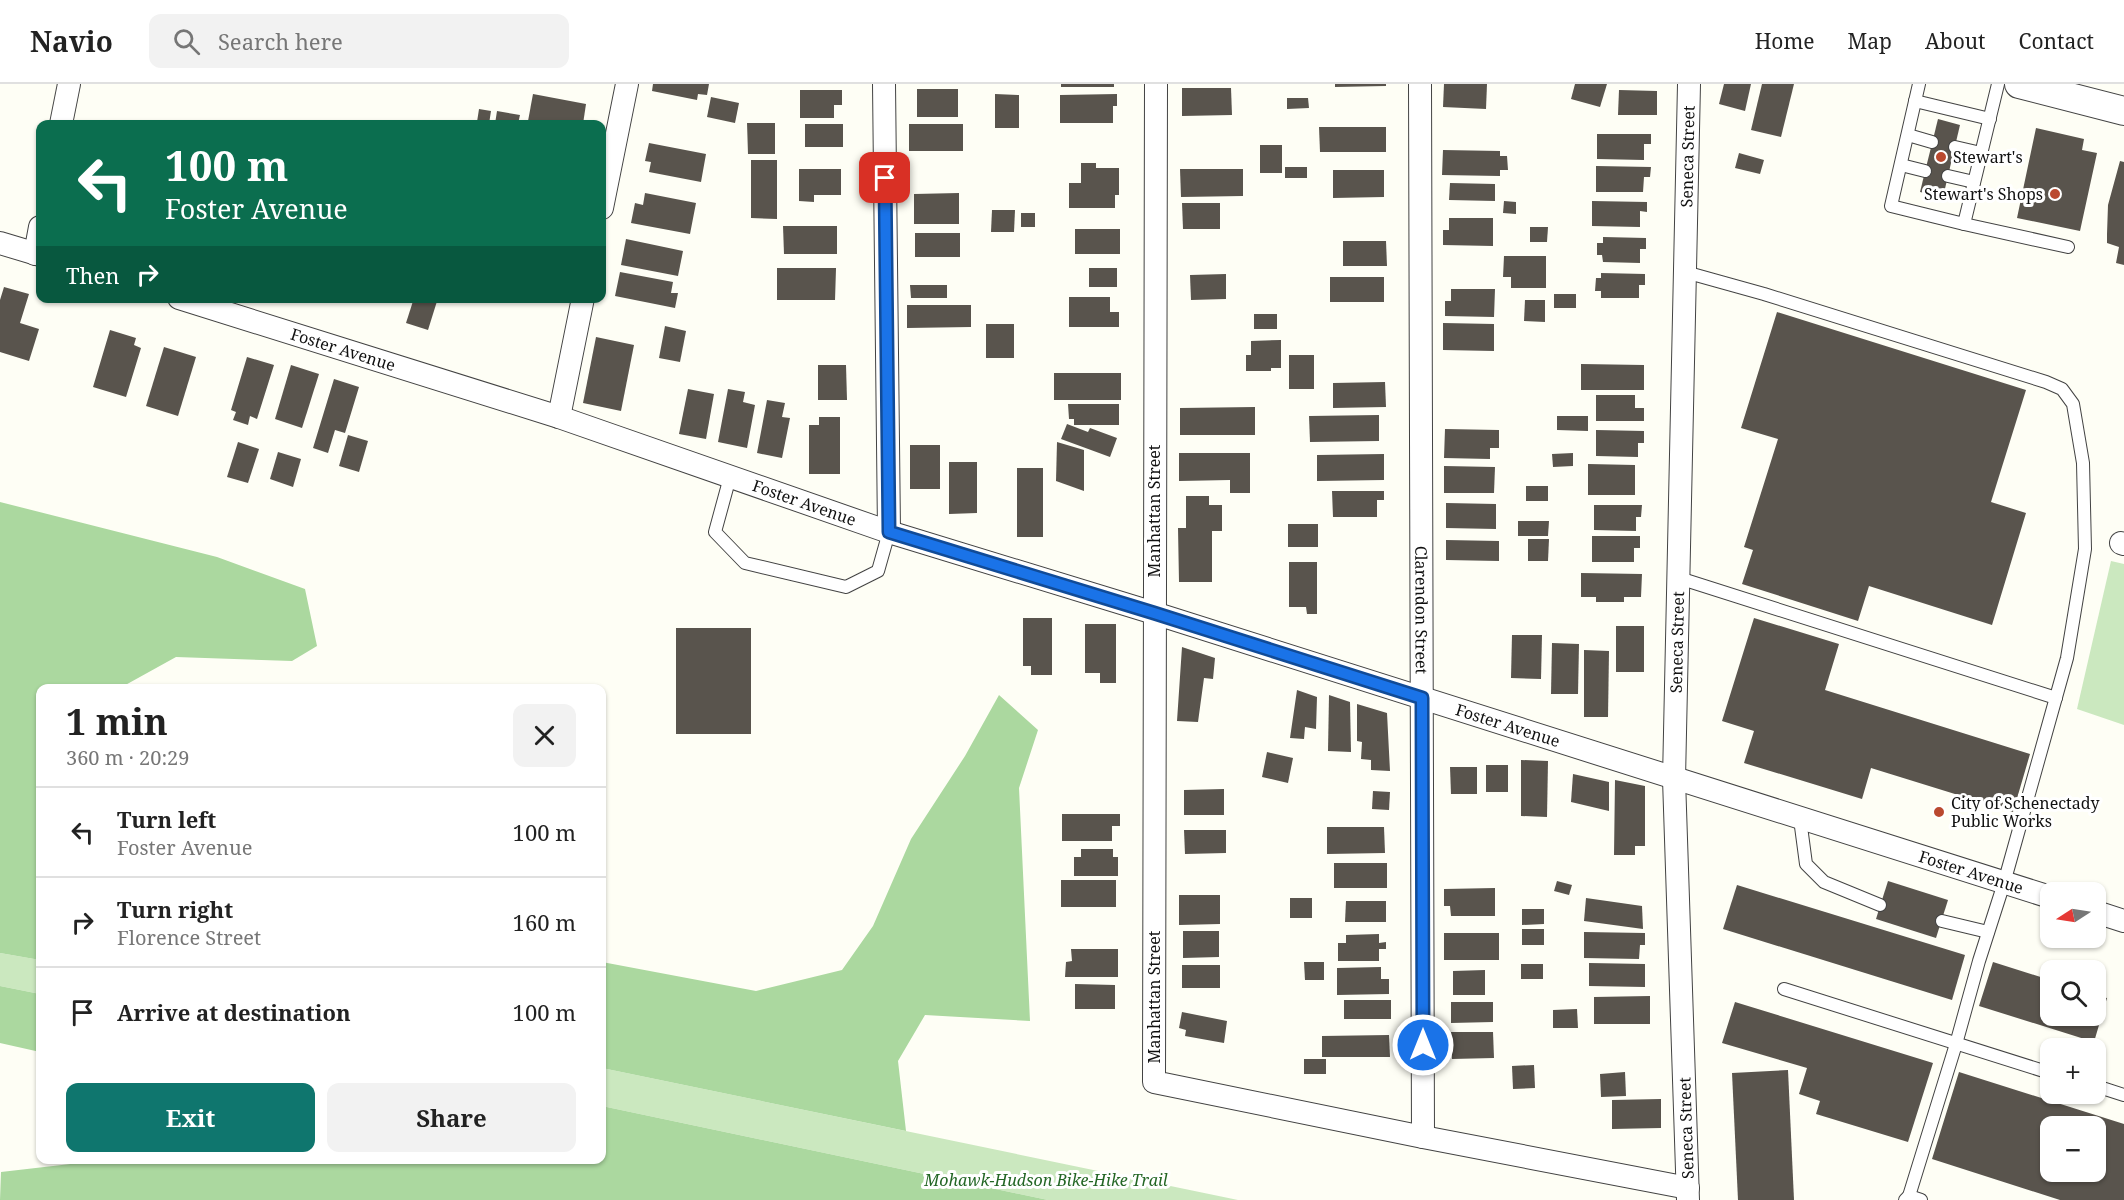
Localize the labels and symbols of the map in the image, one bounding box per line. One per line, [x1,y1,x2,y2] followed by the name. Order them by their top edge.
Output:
[1675,105,1700,208] street label: Seneca Street
[1953,146,2023,168] place label: Stewart's
[1934,150,1948,164] marker: Stewart's
[859,152,910,203] pin
[1924,183,2043,205] place label: Stewart's Shops
[2048,187,2062,201] marker: Stewart's Shops
[288,323,398,376] street label: Foster Avenue
[1143,444,1165,577] street label: Manhattan Street
[750,474,859,531] street label: Foster Avenue
[1410,546,1433,675] street label: Clarendon Street
[1665,591,1689,693] street label: Seneca Street
[1453,698,1563,752] street label: Foster Avenue
[1951,792,2101,832] place label: City of Schenectady Public Works
[1932,805,1946,819] marker: City of Schenectady Public Works
[1916,845,2026,899] street label: Foster Avenue
[2040,882,2106,948] north arrow
[1143,930,1165,1063] street label: Manhattan Street
[1391,1013,1455,1077] position arrow
[1673,1076,1699,1179] street label: Seneca Street
[923,1169,1168,1191] park label: Mohawk-Hudson Bike-Hike Trail

